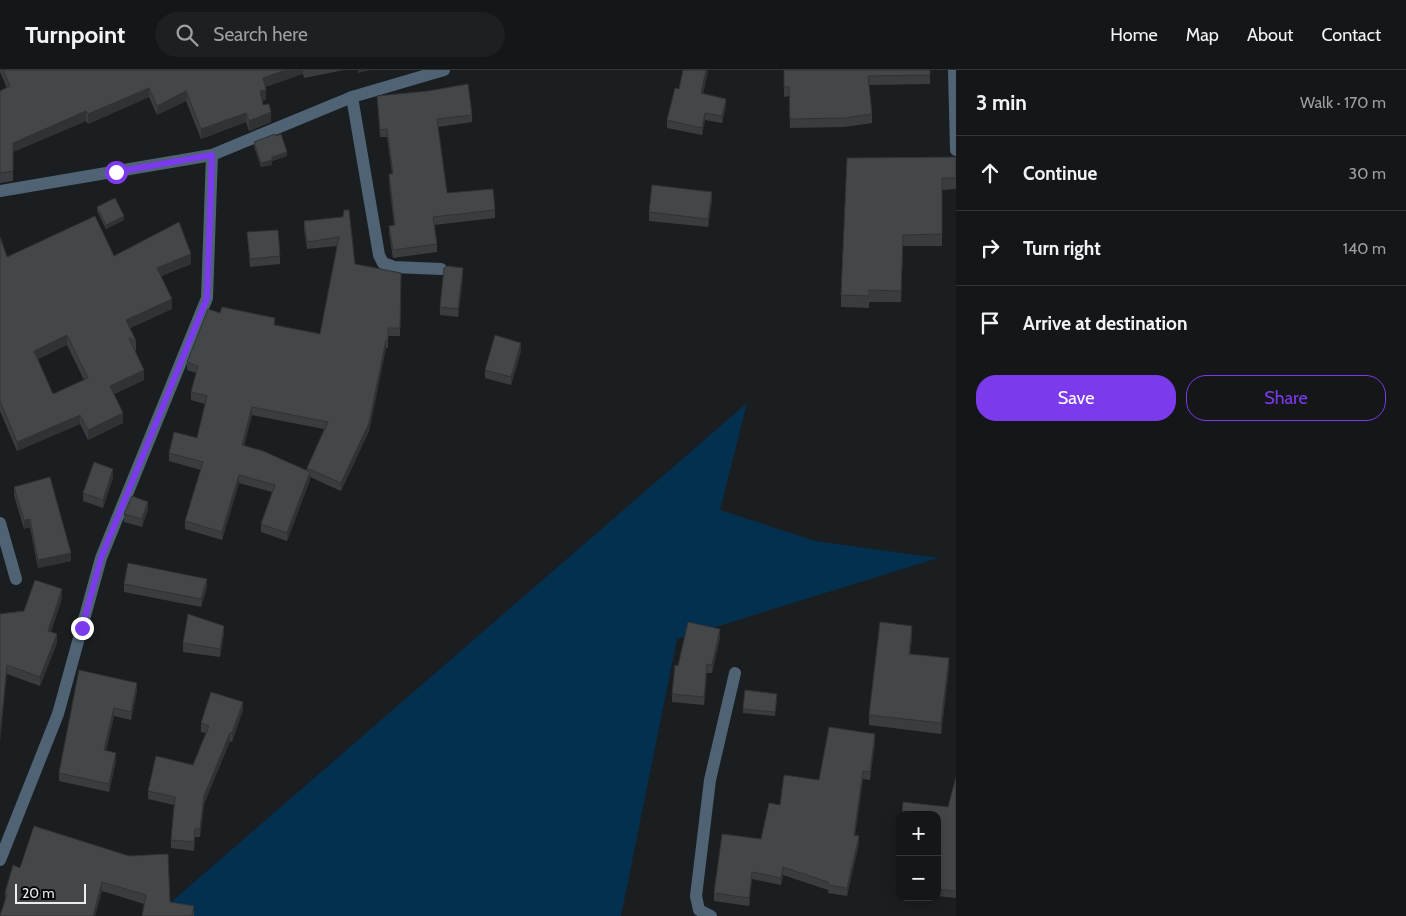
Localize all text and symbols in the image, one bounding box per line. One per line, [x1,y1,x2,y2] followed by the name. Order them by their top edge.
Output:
[155,12,505,57] search box
[25,20,125,49] text: Turnpoint
[173,21,201,49] icon: search
[213,23,308,46] text: Search here
[1110,24,1158,46] text: Home
[1186,24,1219,46] text: Map
[1247,24,1293,46] text: About
[1321,24,1381,46] text: Contact
[976,90,1027,115] text: 3 min
[1300,93,1386,112] text: Walk · 170 m
[976,159,1004,187] icon: ahead
[105,161,128,184] route start
[1023,162,1097,185] text: Continue
[1349,164,1386,183] text: 30 m
[976,234,1004,262] icon: right
[1023,237,1101,260] text: Turn right
[1343,239,1386,258] text: 140 m
[976,309,1004,337] icon: arrive
[1023,312,1187,335] text: Arrive at destination
[976,375,1176,421] button: Save
[1186,375,1386,421] button: Share
[71,617,94,640] route end
[896,811,941,901] map controls
[896,811,941,856] button: +
[896,856,941,901] button: −
[15,881,86,904] scale bar
[22,884,55,902] text: 20 m

